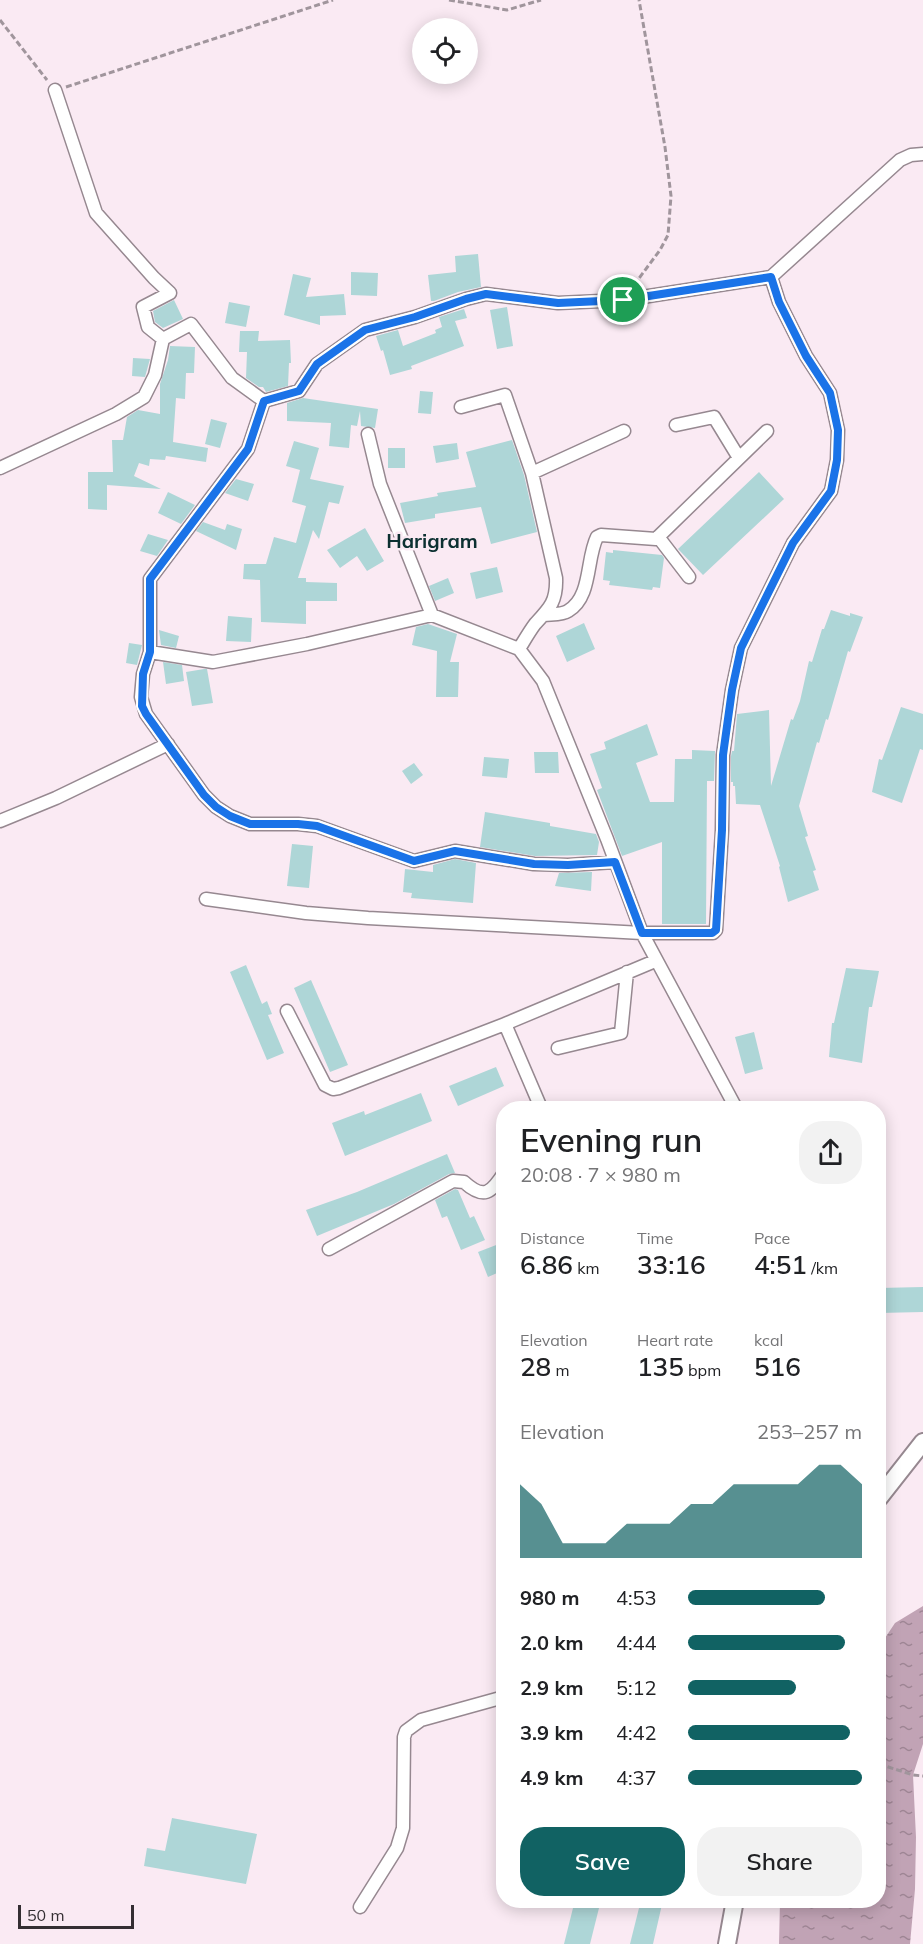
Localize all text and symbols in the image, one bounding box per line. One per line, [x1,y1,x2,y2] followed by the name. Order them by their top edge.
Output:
[412,18,478,84] map controls
[412,18,478,84] button: locate
[597,274,648,325] pin
[606,283,639,316] icon: arrive
[386,528,478,553] district label: Harigram
[520,1119,702,1160] text: Evening run
[799,1121,862,1184] button: share
[520,1162,681,1187] text: 20:08 · 7 × 980 m
[520,1228,585,1248] text: Distance
[637,1228,673,1248] text: Time
[754,1228,790,1248] text: Pace
[520,1248,573,1281] text: 6.86
[637,1248,706,1281] text: 33:16
[754,1248,807,1281] text: 4:51
[573,1258,599,1278] text: km
[807,1258,838,1278] text: /km
[520,1330,588,1350] text: Elevation
[637,1330,713,1350] text: Heart rate
[754,1330,783,1350] text: kcal
[520,1350,551,1383] text: 28
[637,1350,684,1383] text: 135
[754,1350,801,1383] text: 516
[551,1360,569,1380] text: m
[684,1360,721,1380] text: bpm
[520,1419,605,1444] text: Elevation
[757,1419,862,1444] text: 253–257 m
[520,1585,579,1610] text: 980 m
[616,1585,657,1610] text: 4:53
[520,1630,583,1655] text: 2.0 km
[616,1630,657,1655] text: 4:44
[520,1675,583,1700] text: 2.9 km
[616,1675,657,1700] text: 5:12
[520,1720,583,1745] text: 3.9 km
[616,1720,657,1745] text: 4:42
[520,1765,583,1790] text: 4.9 km
[616,1765,657,1790] text: 4:37
[520,1827,685,1896] button: Save
[697,1827,862,1896] button: Share
[18,1902,134,1930] scale bar
[27,1905,64,1925] text: 50 m

